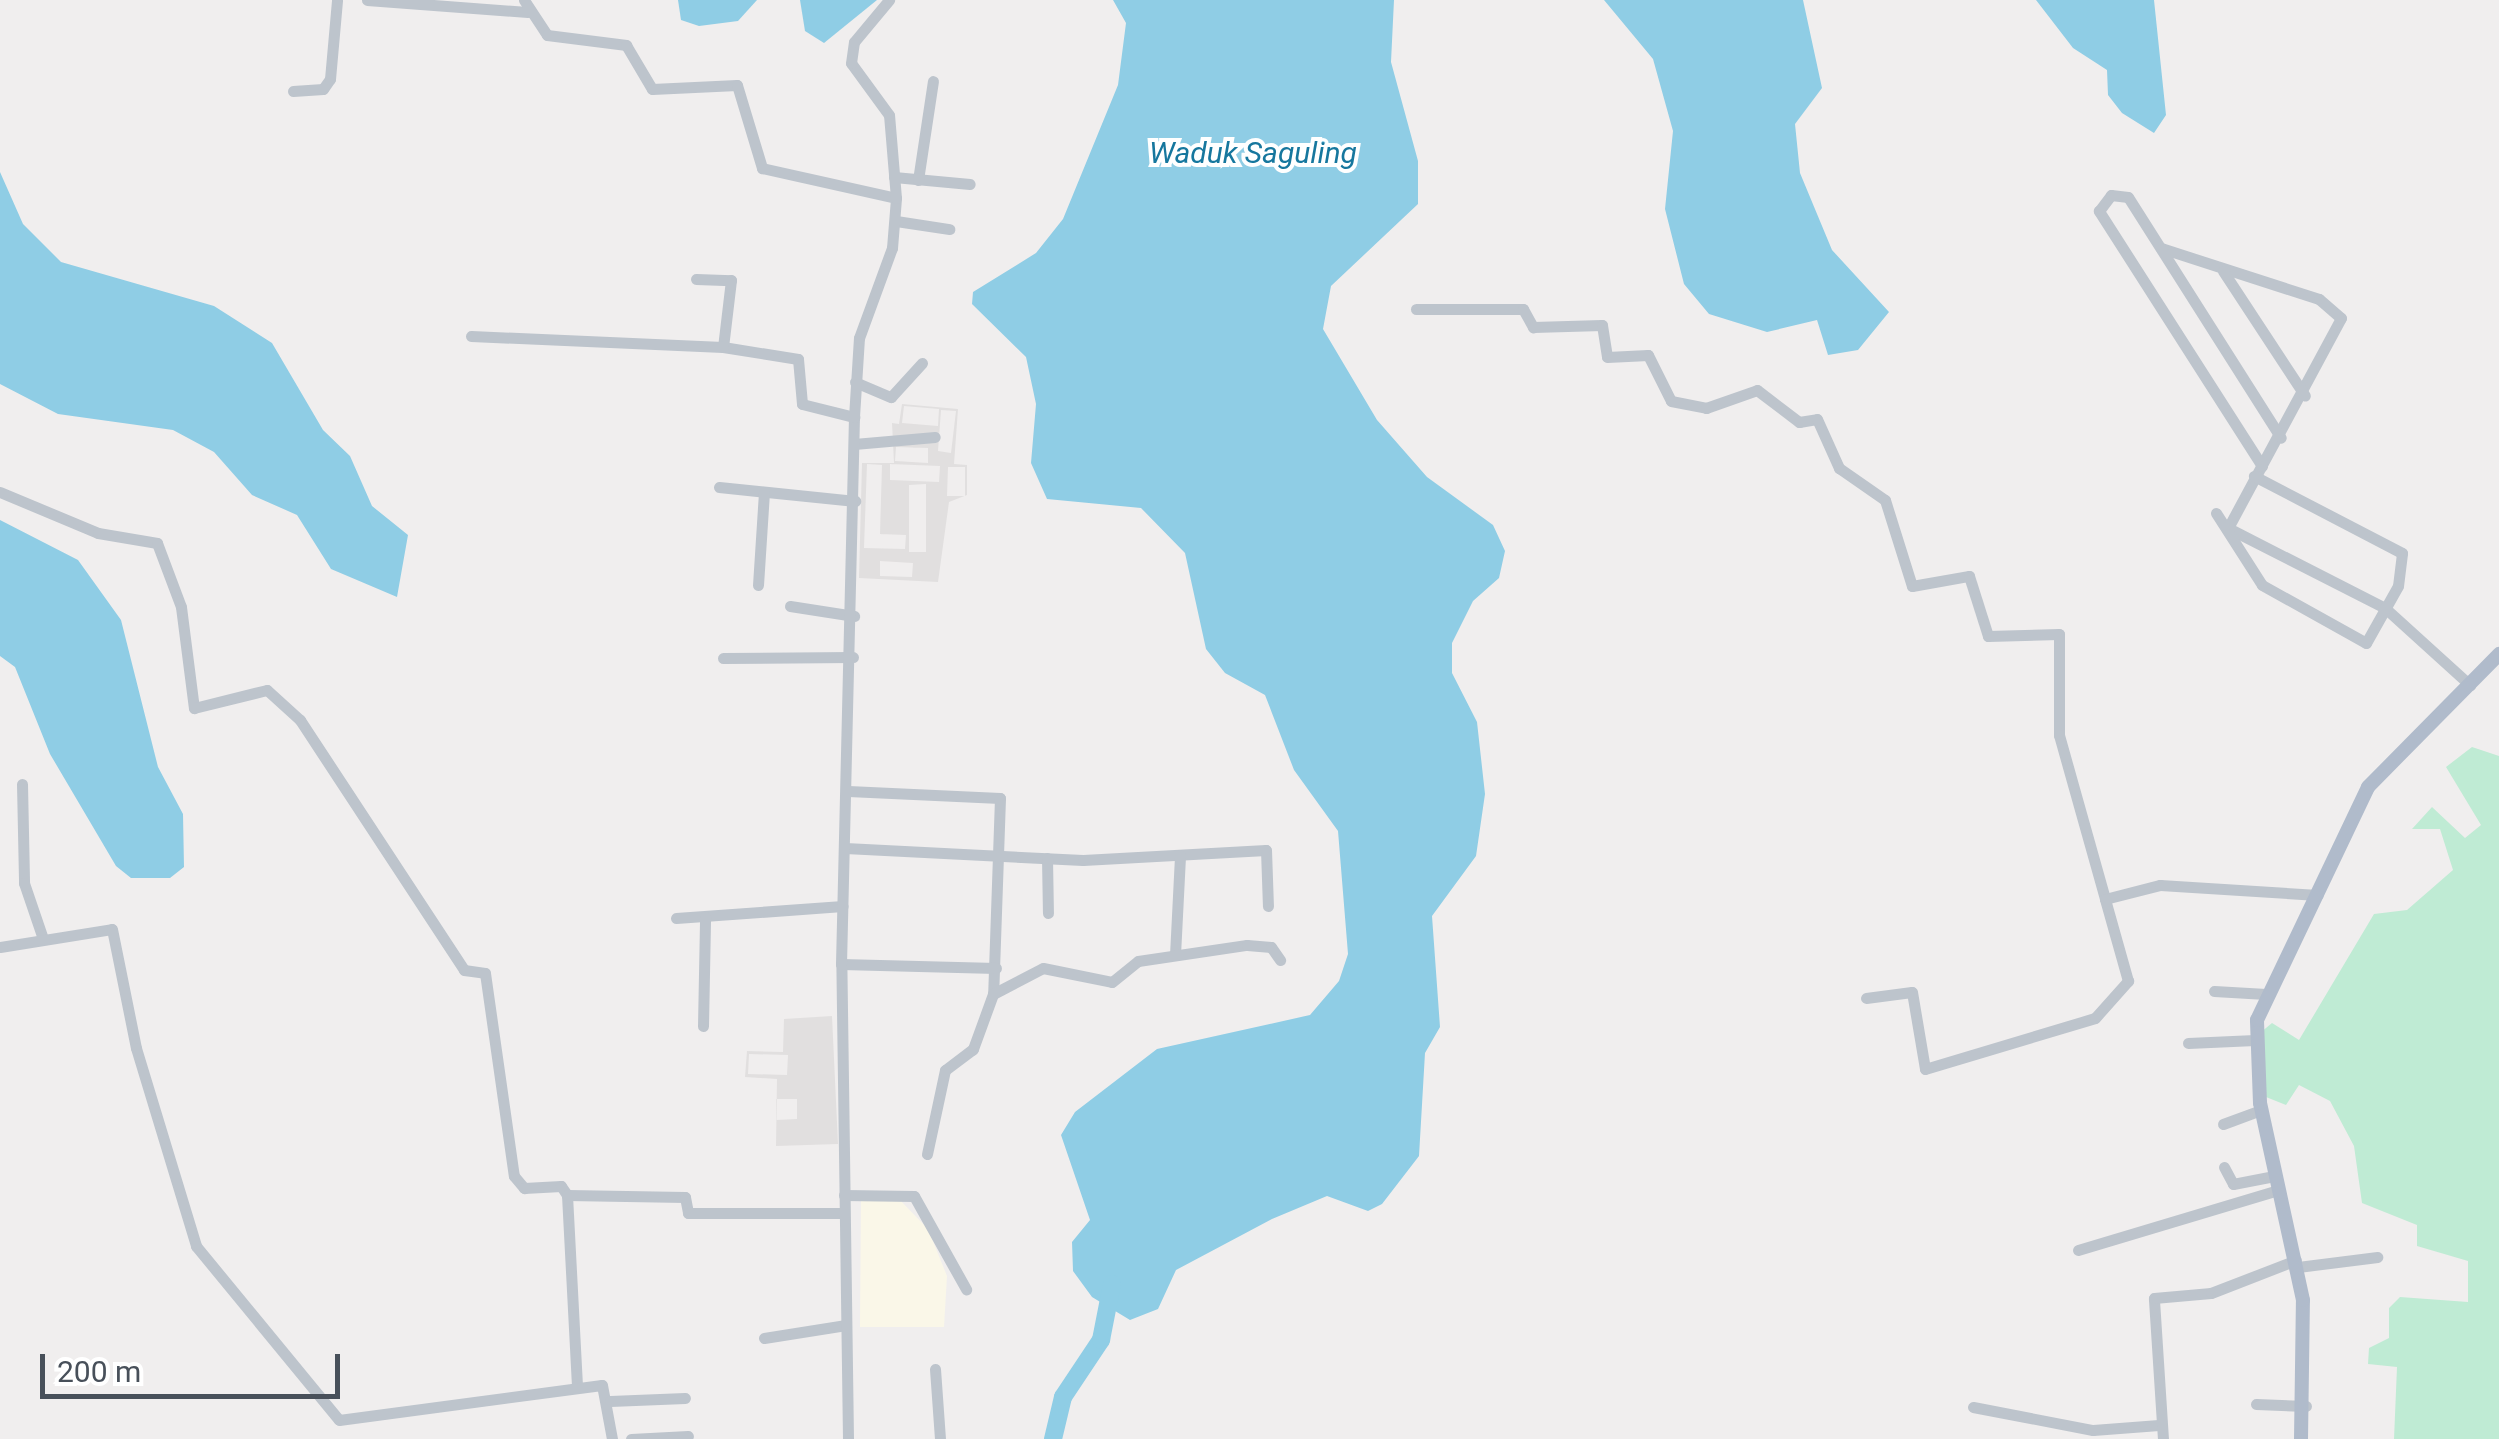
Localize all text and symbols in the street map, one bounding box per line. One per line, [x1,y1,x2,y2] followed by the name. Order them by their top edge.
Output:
[1149,135,1357,171] water label: Waduk Saguling
[45,1334,345,1396] scale bar
[57,1354,141,1389] text: 200 m

